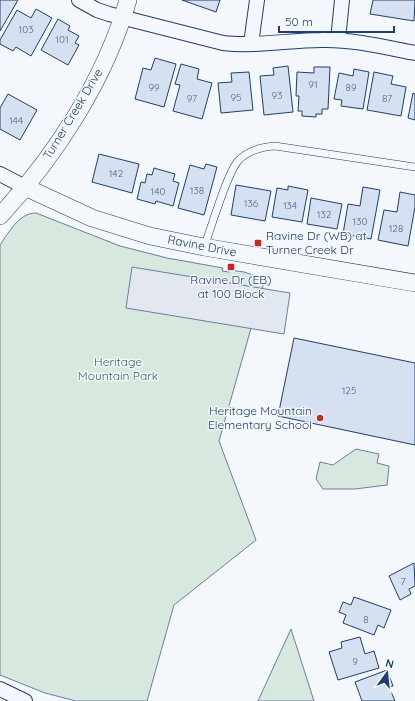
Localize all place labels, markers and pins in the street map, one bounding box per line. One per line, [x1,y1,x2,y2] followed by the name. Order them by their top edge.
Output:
[266,228,367,257] place label: Ravine Dr (WB) at Turner Creek Dr
[253,238,263,248] marker: Ravine Dr (WB) at Turner Creek Dr
[226,262,236,272] marker: Ravine Dr (EB) at 100 Block
[190,272,272,301] place label: Ravine Dr (EB) at 100 Block
[208,403,312,432] place label: Heritage Mountain Elementary School
[315,413,325,423] marker: Heritage Mountain Elementary School

